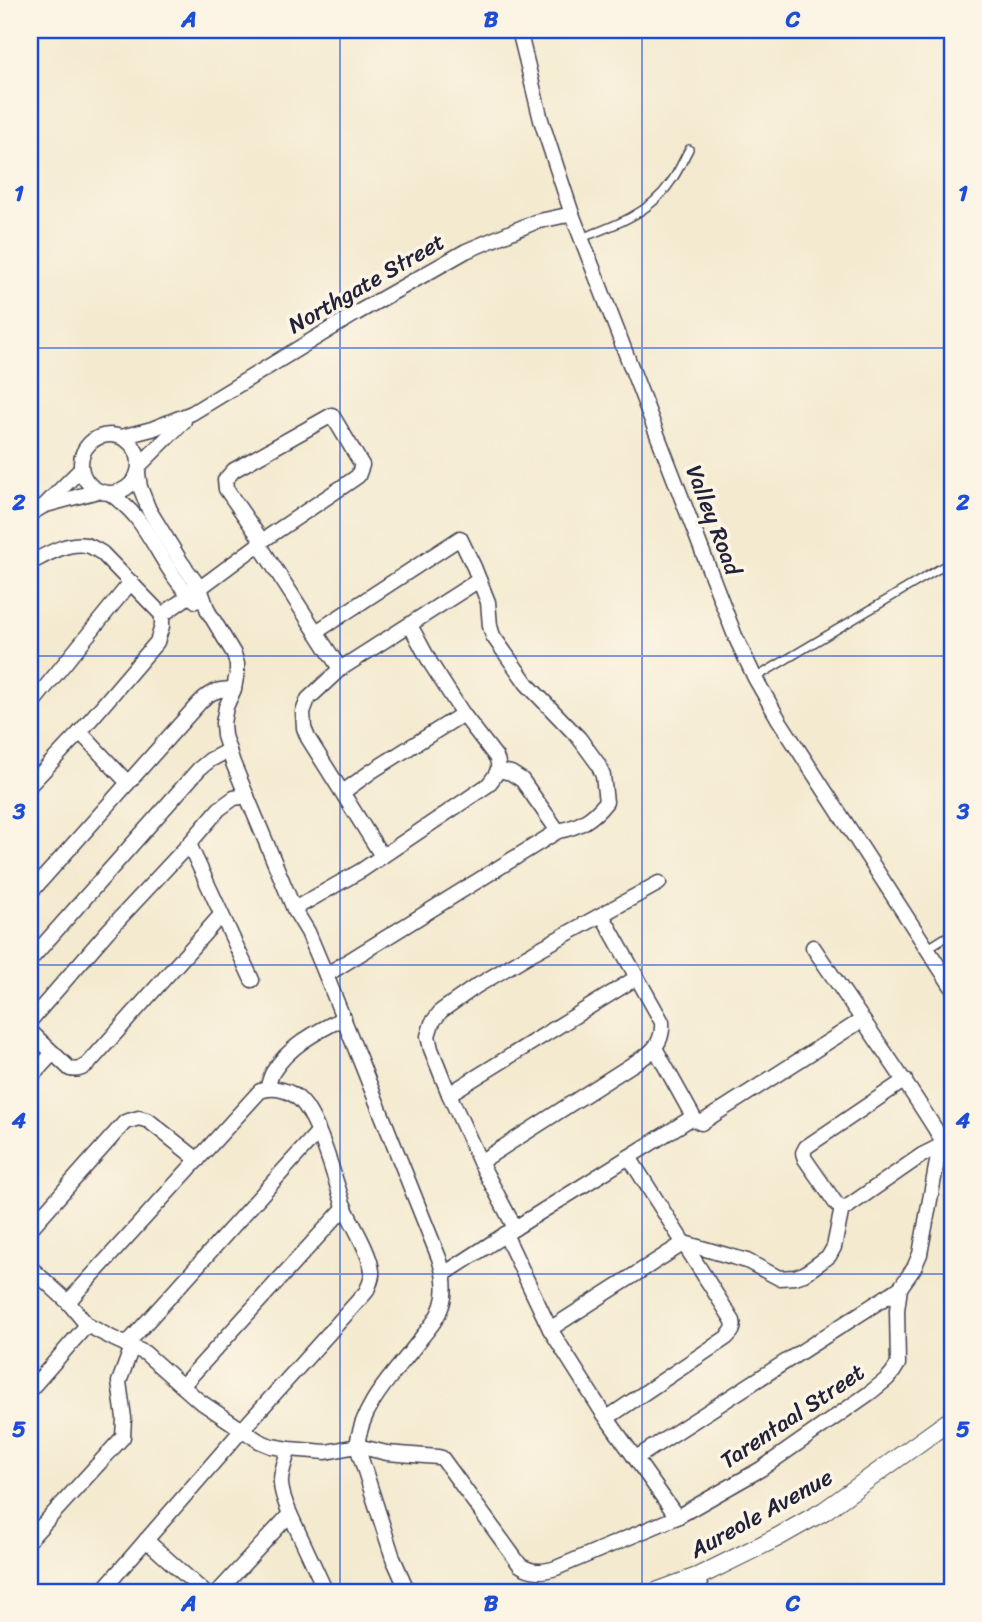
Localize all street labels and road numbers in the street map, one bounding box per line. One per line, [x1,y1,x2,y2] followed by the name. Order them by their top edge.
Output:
[280,222,453,345] street label: Northgate Street
[674,459,754,583] street label: Valley Road
[711,1353,873,1480] street label: Tarentaal Street
[681,1457,841,1570] street label: Aureole Avenue

